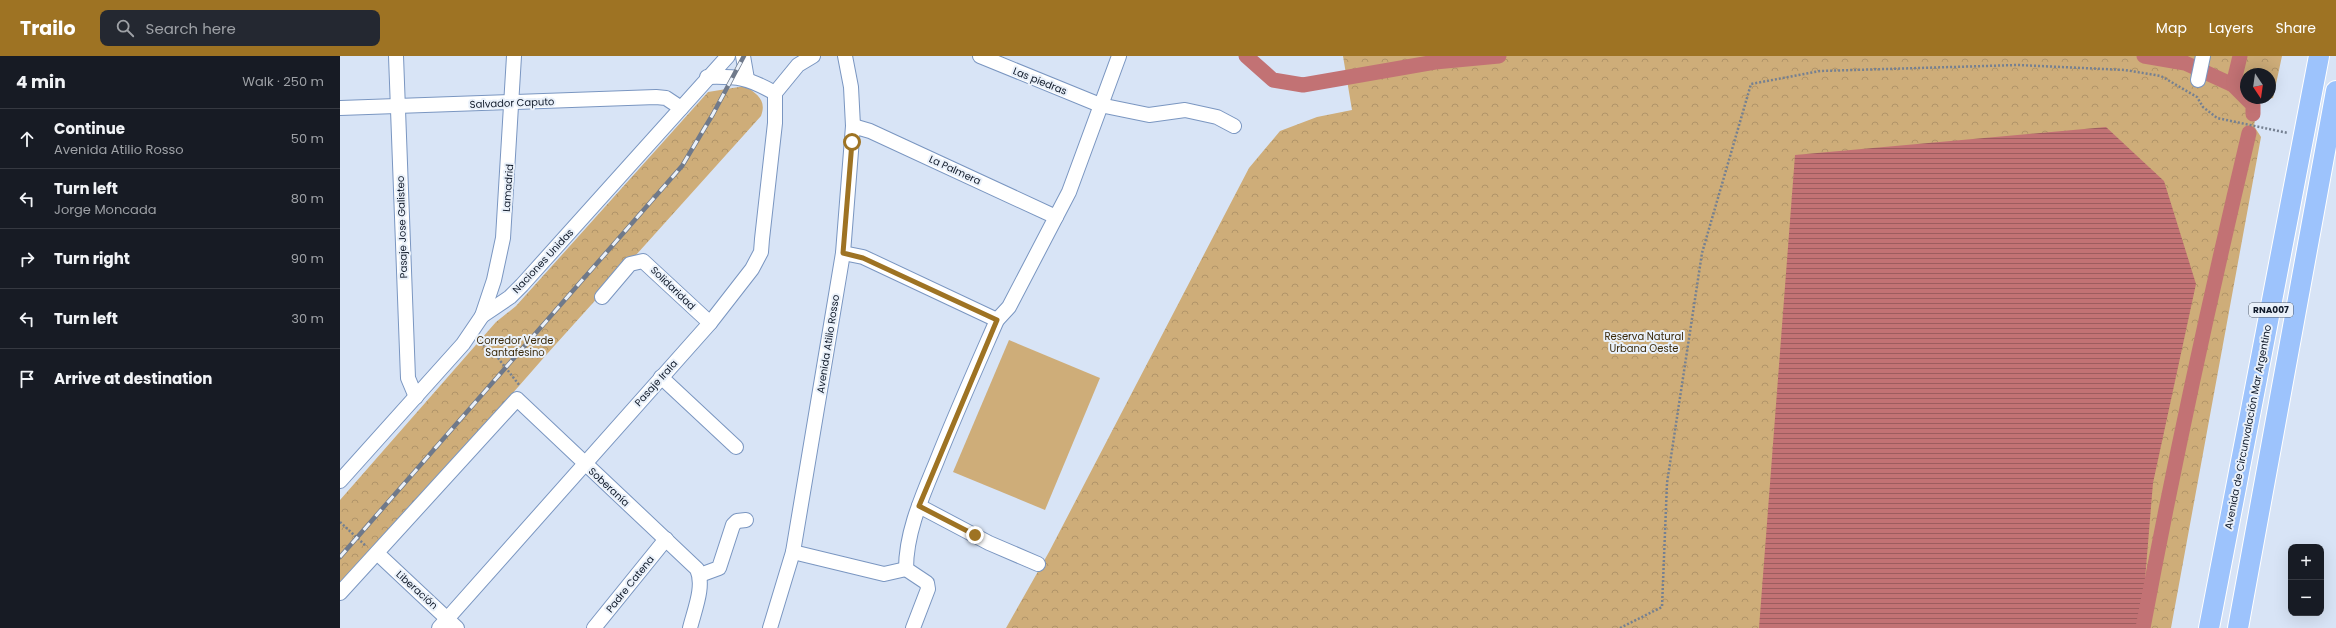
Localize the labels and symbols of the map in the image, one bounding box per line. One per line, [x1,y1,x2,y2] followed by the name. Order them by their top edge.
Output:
[1011,63,1069,99] street label: Las piedras
[2240,68,2276,104] north arrow
[469,94,555,112] street label: Salvador Caputo
[843,133,861,151] route start
[927,151,983,189] street label: La Palmera
[499,164,517,212] street label: Lamadrid
[393,175,411,279] street label: Pasaje Jose Galisteo
[509,225,577,297] street label: Naciones Unidas
[647,263,699,313] street label: Solidaridad
[813,294,843,394] street label: Avenida Atilio Rosso
[2249,303,2293,317] road number: RNA007
[2221,323,2275,531] street label: Avenida de Circunvalación Mar Argentino
[1604,329,1684,356] park label: Reserva Natural Urbana Oeste
[477,333,554,360] park label: Corredor Verde Santafesino
[631,356,681,410] street label: Pasaje Irala
[585,464,633,510] street label: Soberanía
[966,526,984,544] route end
[602,552,658,616] street label: Padre Catena
[393,567,441,613] street label: Liberación

